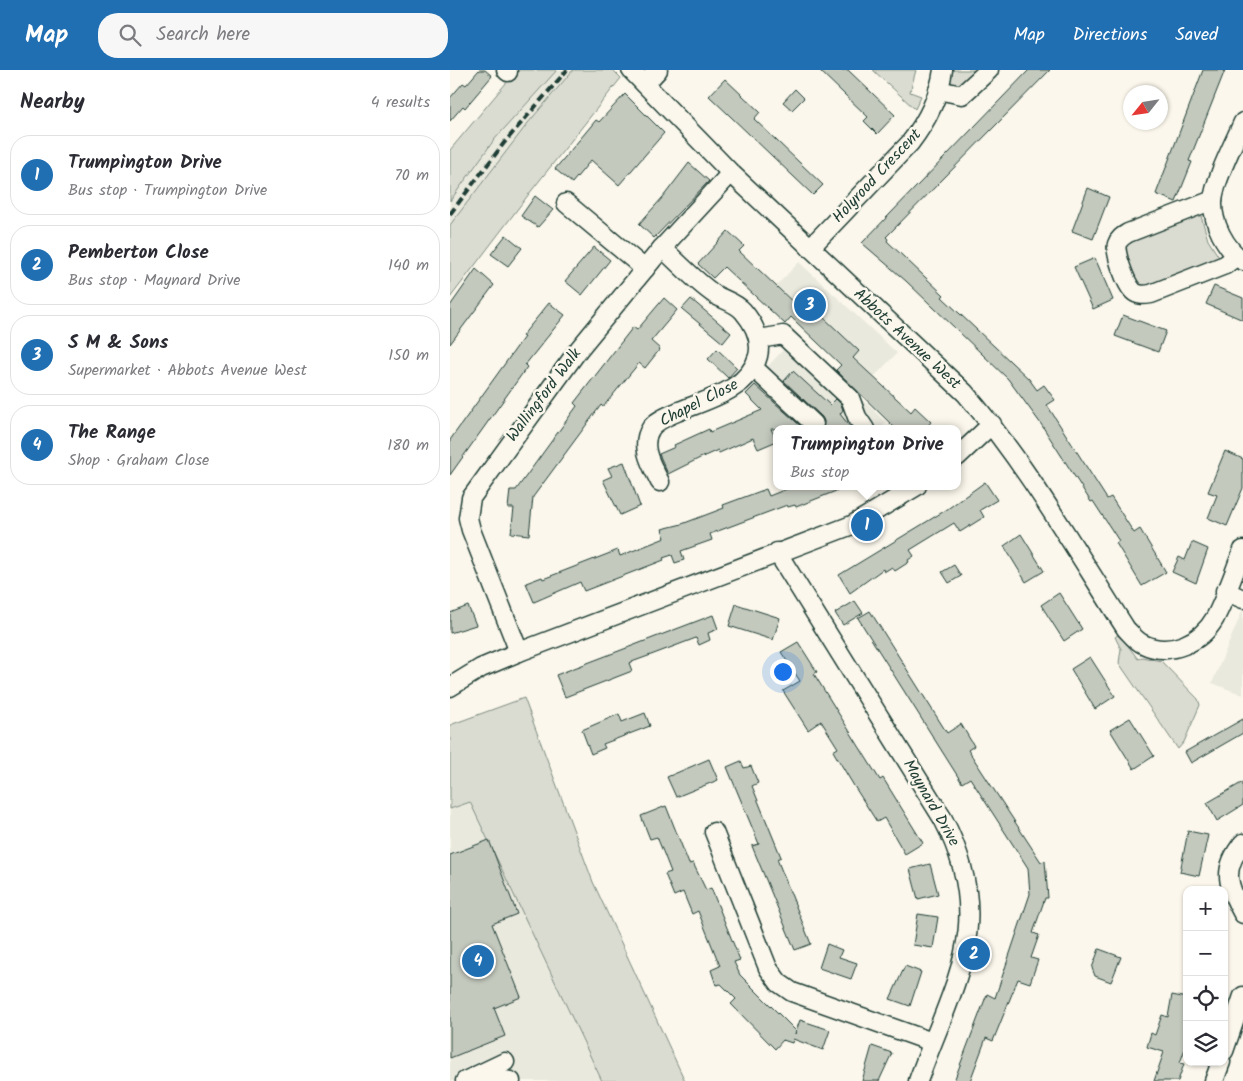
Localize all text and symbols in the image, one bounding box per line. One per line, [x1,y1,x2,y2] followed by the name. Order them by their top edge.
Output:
[98,13,448,58] search box
[25,16,68,55] text: Map
[156,20,250,50] text: Search here
[116,21,144,49] icon: search
[1013,21,1045,50] text: Map
[1073,21,1147,50] text: Directions
[1175,21,1218,50] text: Saved
[1123,85,1168,130] north arrow
[20,86,85,119] text: Nearby
[371,90,430,115] text: 4 results
[826,122,928,229] street label: Holyrood Crescent
[68,148,222,178] text: Trumpington Drive
[35,163,39,188] text: 1
[394,163,429,188] text: 70 m
[68,178,267,203] text: Bus stop · Trumpington Drive
[68,238,209,268] text: Pemberton Close
[32,253,42,278] text: 2
[388,253,429,278] text: 140 m
[68,268,240,293] text: Bus stop · Maynard Drive
[847,282,967,396] street label: Abbots Avenue West
[794,286,826,324] pin: 3
[68,328,168,358] text: S M & Sons
[500,342,588,447] street label: Wallingford Walk
[33,343,41,368] text: 3
[388,343,429,368] text: 150 m
[68,358,307,383] text: Supermarket · Abbots Avenue West
[655,372,743,434] street label: Chapel Close
[68,418,156,448] text: The Range
[773,425,961,490] popup
[790,430,944,460] text: Trumpington Drive
[33,433,41,458] text: 4
[387,433,429,458] text: 180 m
[68,448,209,473] text: Shop · Graham Close
[790,460,849,485] text: Bus stop
[851,506,883,544] pin: 1
[770,659,796,685] your location
[896,755,966,851] street label: Maynard Drive
[1183,886,1228,1066] map controls
[1183,886,1228,931] button: +
[1183,931,1228,976] button: −
[958,935,990,973] pin: 2
[462,942,494,980] pin: 4
[1183,976,1228,1021] button: locate
[1183,1021,1228,1066] button: layers

